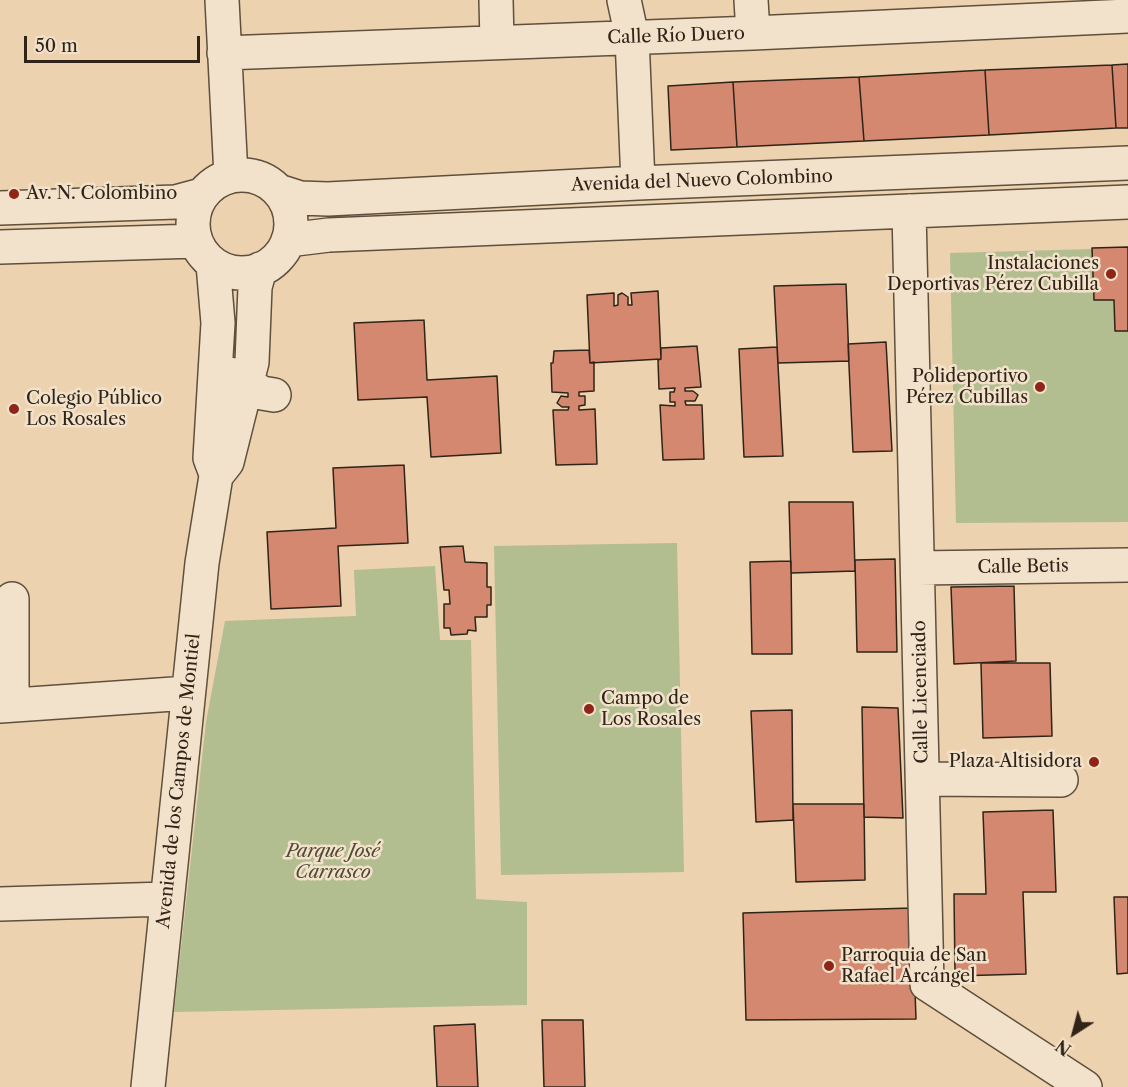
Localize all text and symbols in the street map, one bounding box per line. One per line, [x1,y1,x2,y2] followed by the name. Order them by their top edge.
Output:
[607,23,745,49] street label: Calle Río Duero
[27,24,202,62] scale bar
[35,35,78,57] text: 50 m
[571,166,833,196] street label: Avenida del Nuevo Colombino
[26,183,177,205] place label: Av. N. Colombino
[7,187,21,201] marker: Av. N. Colombino
[887,253,1099,296] place label: Instalaciones Deportivas Pérez Cubilla
[1104,267,1118,281] marker: Instalaciones Deportivas Pérez Cubilla
[906,366,1028,409] place label: Polideportivo Pérez Cubillas
[1033,380,1047,394] marker: Polideportivo Pérez Cubillas
[26,388,162,430] place label: Colegio Público Los Rosales
[7,402,21,416] marker: Colegio Público Los Rosales
[977,555,1069,579] street label: Calle Betis
[909,620,933,764] street label: Calle Licenciado
[153,632,205,930] street label: Avenida de los Campos de Montiel
[601,688,701,730] place label: Campo de Los Rosales
[582,702,596,716] marker: Campo de Los Rosales
[949,751,1082,773] place label: Plaza Altisidora
[1087,755,1101,769] marker: Plaza Altisidora
[286,841,380,884] park label: Parque José Carrasco
[841,945,987,988] place label: Parroquia de San Rafael Arcángel
[822,959,836,973] marker: Parroquia de San Rafael Arcángel
[1044,1003,1104,1063] north arrow
[1052,1035,1075,1060] text: N

